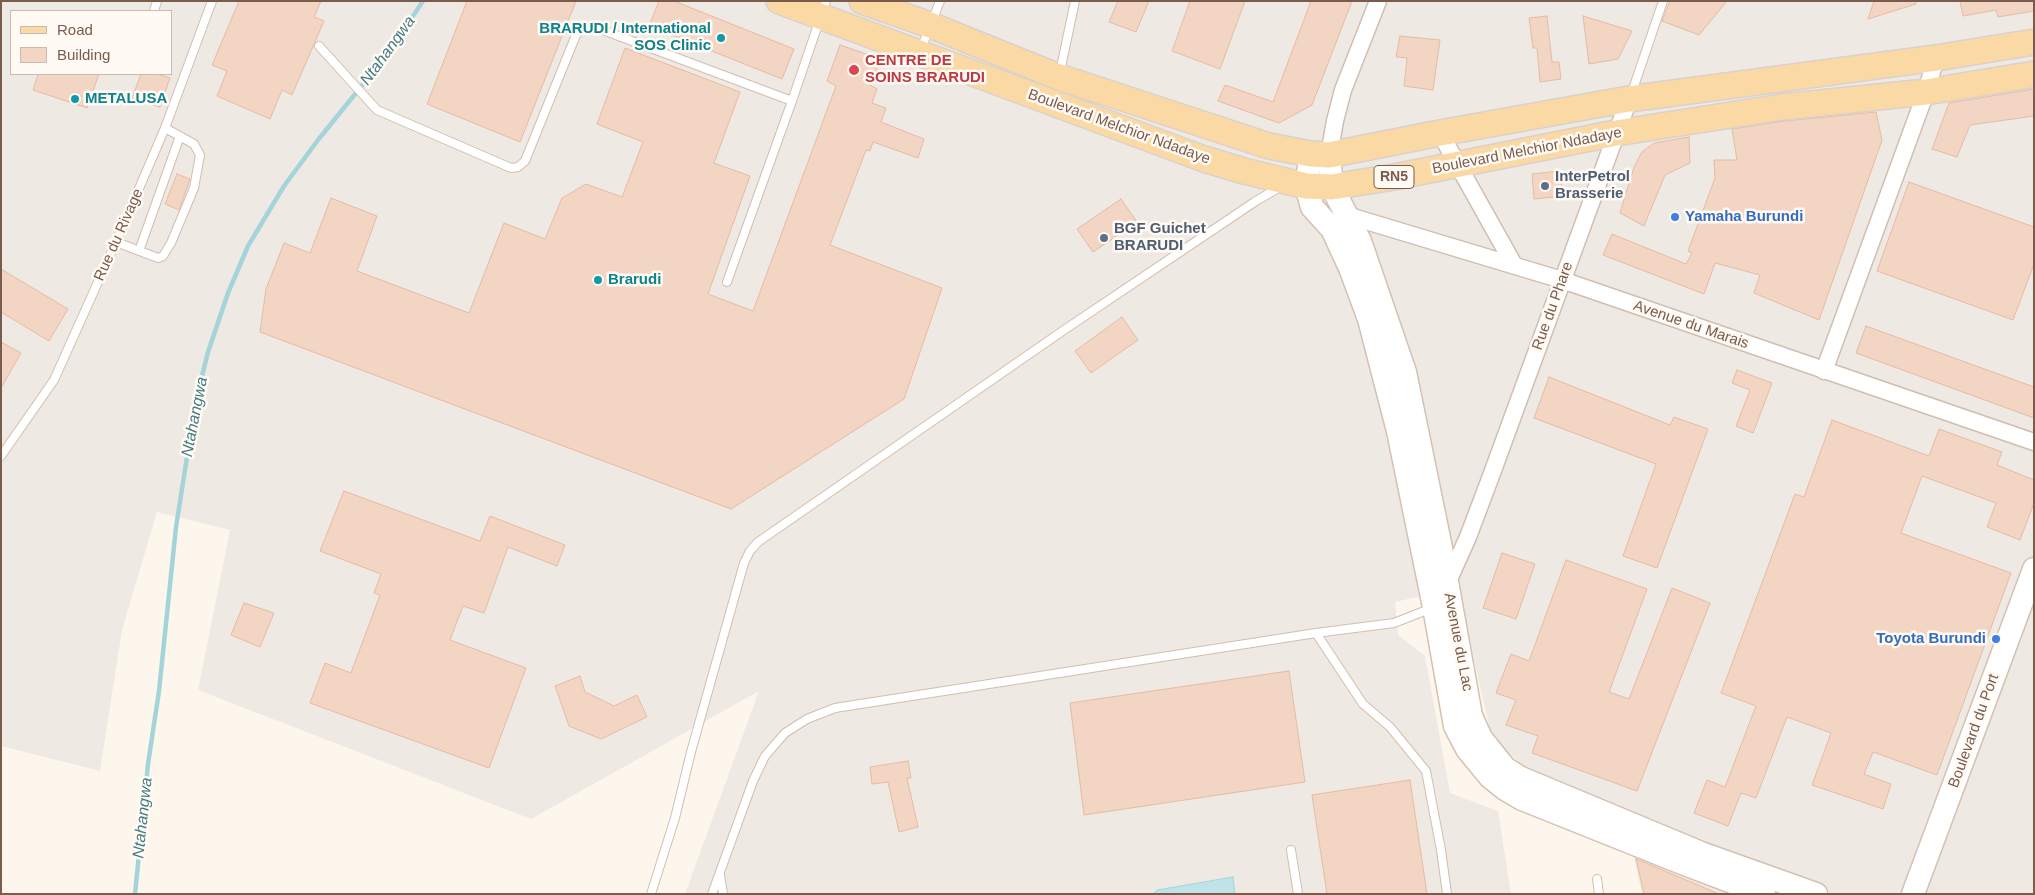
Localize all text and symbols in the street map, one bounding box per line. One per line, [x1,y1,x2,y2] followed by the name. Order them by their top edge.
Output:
[10,10,172,75] legend
[356,13,420,89] water label: Ntahangwa
[539,20,711,55] place label: BRARUDI / International SOS Clinic
[57,21,93,38] text: Road
[715,32,727,44] marker: BRARUDI / International SOS Clinic
[57,46,110,63] text: Building
[865,52,985,87] place label: CENTRE DE SOINS BRARUDI
[847,63,861,77] marker: CENTRE DE SOINS BRARUDI
[1025,86,1213,168] street label: Boulevard Melchior Ndadaye
[85,90,167,108] place label: METALUSA
[69,93,81,105] marker: METALUSA
[1431,124,1623,178] street label: Boulevard Melchior Ndadaye
[1374,166,1414,188] road number: RN5
[1555,168,1630,203] place label: InterPetrol Brasserie
[1539,180,1551,192] marker: InterPetrol Brasserie
[91,186,147,284] street label: Rue du Rivage
[1685,208,1803,226] place label: Yamaha Burundi
[1669,211,1681,223] marker: Yamaha Burundi
[1114,220,1206,255] place label: BGF Guichet BRARUDI
[1098,232,1110,244] marker: BGF Guichet BRARUDI
[1529,259,1577,353] street label: Rue du Phare
[608,271,661,289] place label: Brarudi
[592,274,604,286] marker: Brarudi
[1631,297,1751,353] street label: Avenue du Marais
[178,375,212,459] water label: Ntahangwa
[1440,591,1476,693] street label: Avenue du Lac
[1876,630,1986,648] place label: Toyota Burundi
[1990,633,2002,645] marker: Toyota Burundi
[1945,672,2003,790] street label: Boulevard du Port
[129,777,157,859] water label: Ntahangwa

